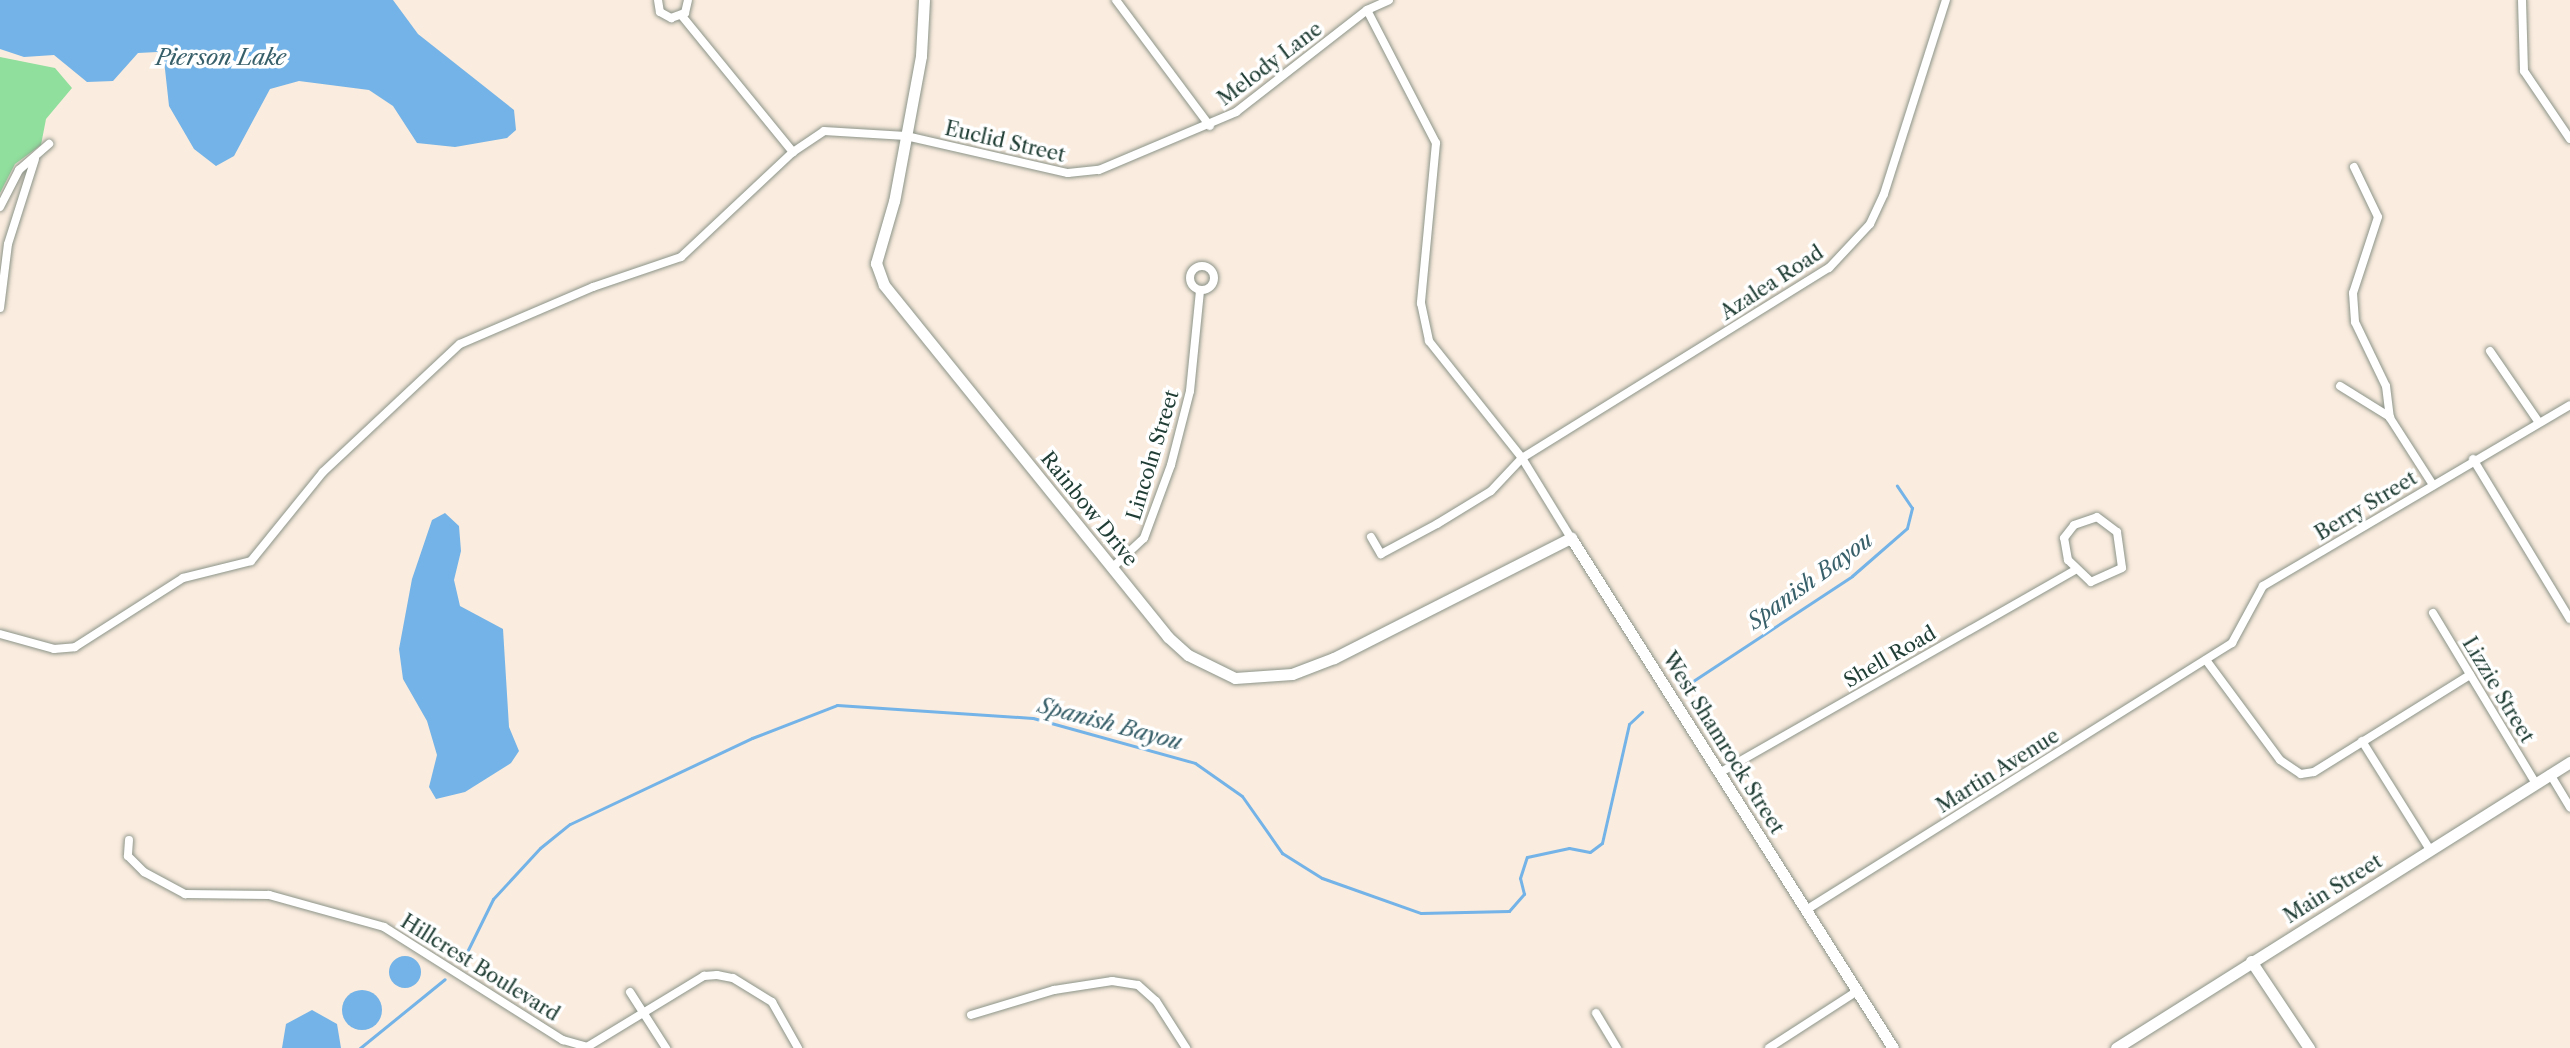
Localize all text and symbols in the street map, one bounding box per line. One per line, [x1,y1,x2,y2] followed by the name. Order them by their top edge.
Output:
[1213,17,1327,111] street label: Melody Lane
[156,45,286,71] water label: Pierson Lake
[942,116,1068,168] street label: Euclid Street
[1716,241,1828,325] street label: Azalea Road
[1122,387,1184,523] street label: Lincoln Street
[1035,447,1143,571] street label: Rainbow Drive
[2310,466,2422,546] street label: Berry Street
[1743,527,1877,635] water label: Spanish Bayou
[1840,621,1940,693] street label: Shell Road
[2457,633,2539,747] street label: Lizzie Street
[1657,647,1789,839] street label: West Shamrock Street
[1035,692,1185,756] water label: Spanish Bayou
[1932,723,2064,819] street label: Martin Avenue
[2279,849,2387,929] street label: Main Street
[396,909,564,1027] street label: Hillcrest Boulevard

